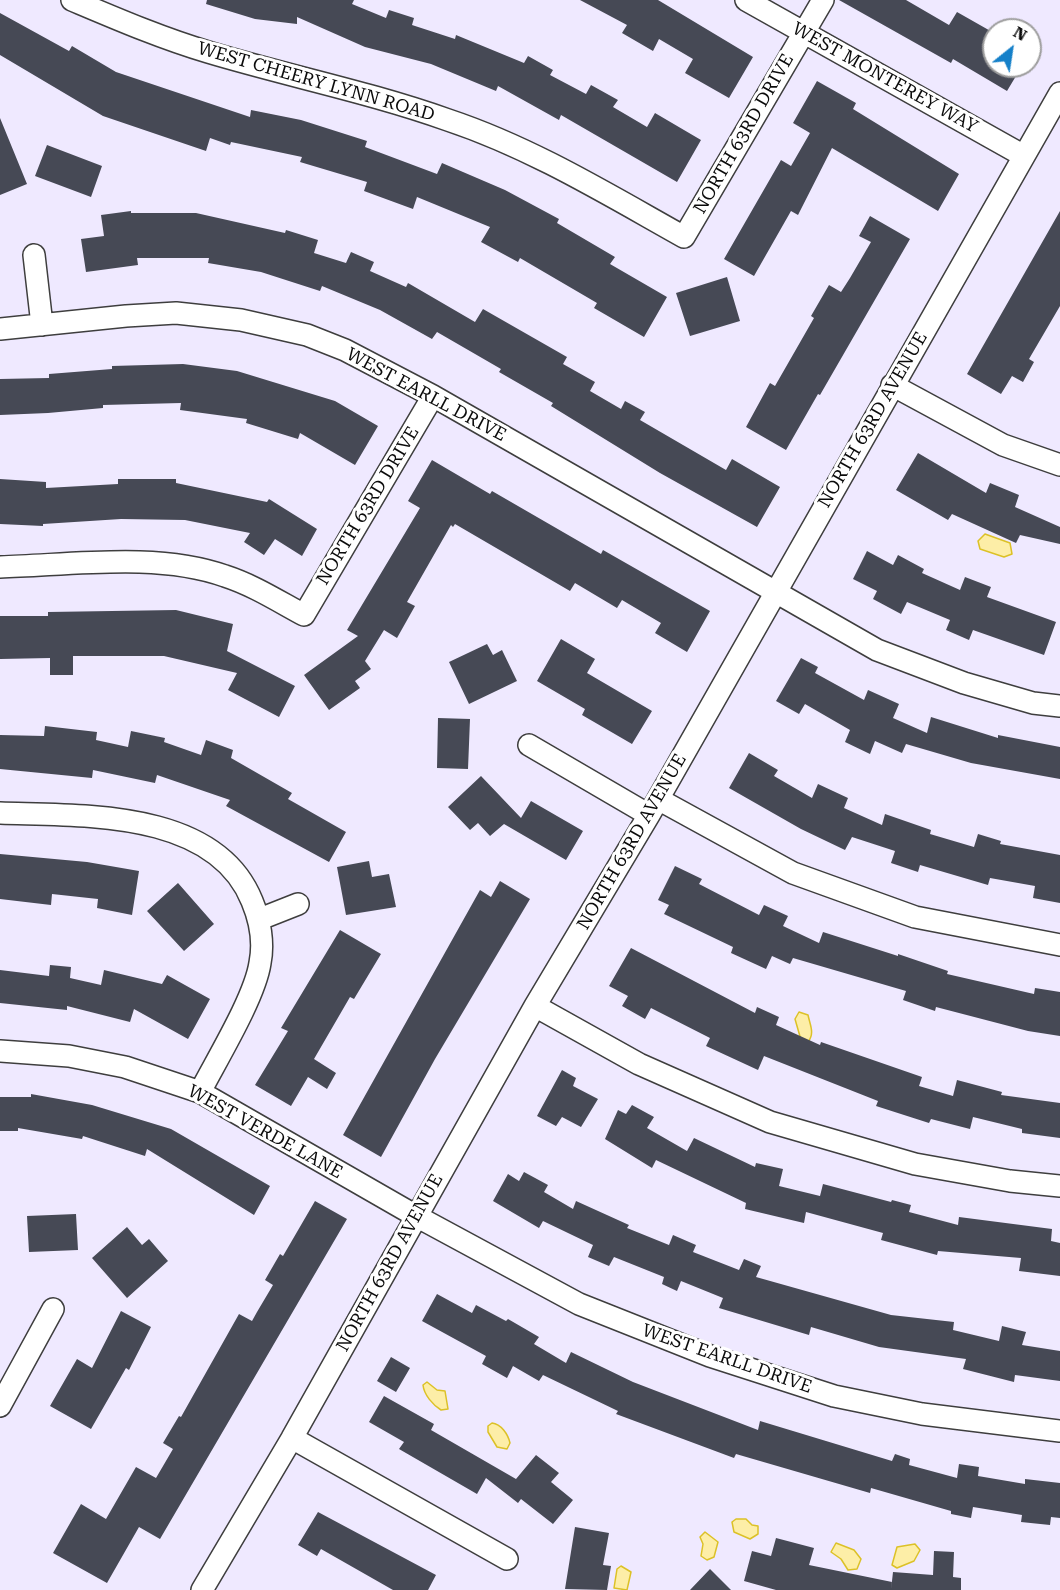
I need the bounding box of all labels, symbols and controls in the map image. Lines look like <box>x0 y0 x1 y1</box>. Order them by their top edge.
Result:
street label: WEST MONTEREY WAY <box>788 18 982 138</box>
north arrow <box>982 18 1042 78</box>
text: N <box>1010 22 1030 45</box>
street label: WEST CHEERY LYNN ROAD <box>195 38 437 126</box>
street label: NORTH 63RD DRIVE <box>689 50 799 218</box>
street label: NORTH 63RD AVENUE <box>814 328 932 512</box>
street label: WEST EARLL DRIVE <box>342 344 510 446</box>
street label: NORTH 63RD DRIVE <box>312 423 424 589</box>
street label: NORTH 63RD AVENUE <box>573 750 691 934</box>
street label: WEST VERDE LANE <box>184 1080 346 1184</box>
street label: NORTH 63RD AVENUE <box>332 1170 448 1356</box>
street label: WEST EARLL DRIVE <box>639 1320 815 1398</box>

